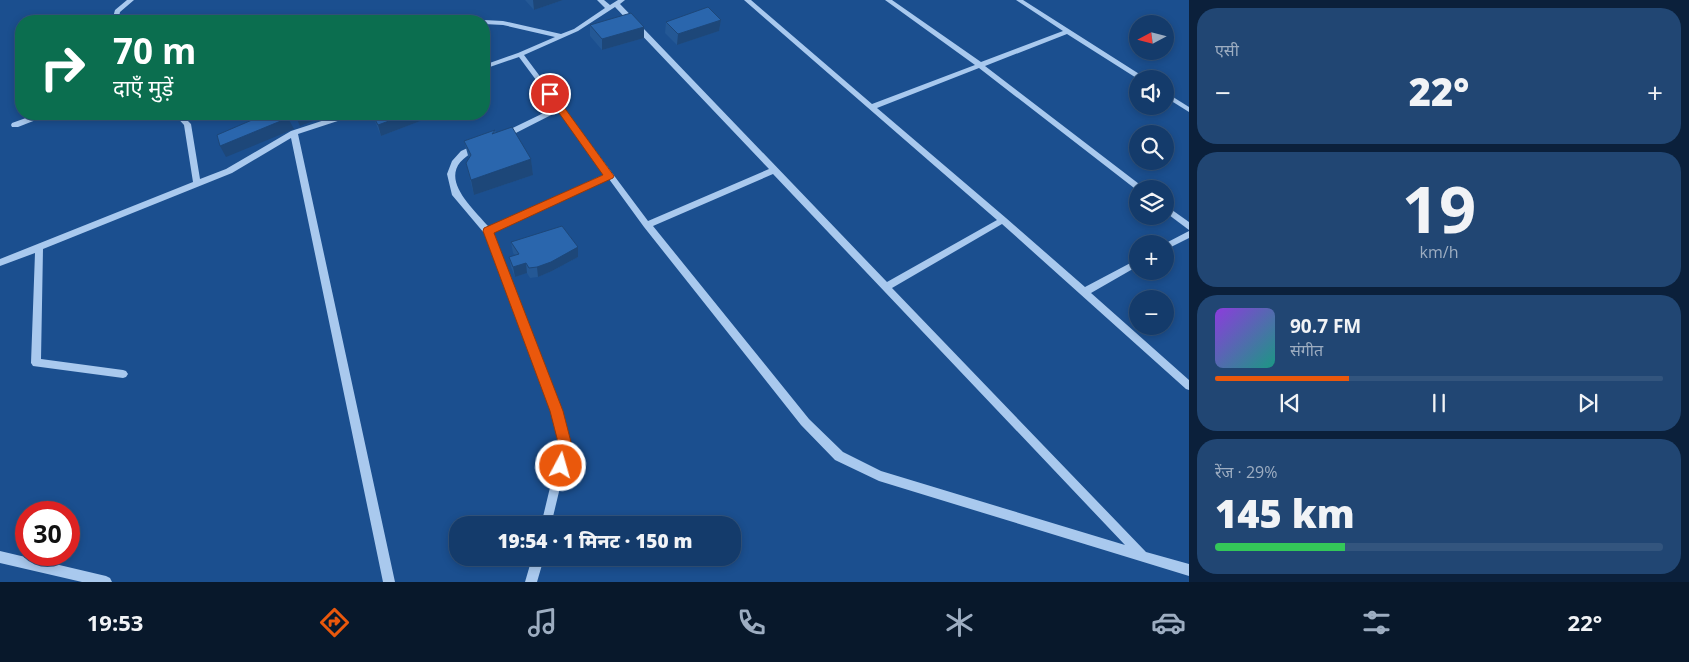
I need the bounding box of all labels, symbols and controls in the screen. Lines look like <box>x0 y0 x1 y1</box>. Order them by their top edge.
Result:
north arrow <box>1129 15 1174 60</box>
map controls <box>1129 15 1174 335</box>
text: 70 m <box>113 27 196 74</box>
icon: right <box>30 35 95 100</box>
text: एसी <box>1215 39 1239 61</box>
text: 22° <box>1409 65 1469 117</box>
button: sound <box>1129 70 1174 115</box>
text: दाएँ मुड़ें <box>113 72 173 102</box>
pin <box>529 73 571 115</box>
text: − <box>1215 73 1231 111</box>
text: + <box>1647 73 1663 111</box>
icon: arrive <box>536 80 564 108</box>
button: search <box>1129 125 1174 170</box>
text: 19 <box>1402 164 1476 252</box>
button: layers <box>1129 180 1174 225</box>
button: + <box>1129 235 1174 280</box>
text: km/h <box>1420 241 1458 263</box>
button: − <box>1129 290 1174 335</box>
text: 90.7 FM <box>1290 313 1361 339</box>
text: संगीत <box>1290 339 1323 361</box>
icon: previous <box>1276 389 1304 417</box>
icon: pause <box>1425 389 1453 417</box>
icon: next <box>1574 389 1602 417</box>
position arrow <box>534 439 586 491</box>
text: रेंज · 29% <box>1215 461 1277 483</box>
text: 145 km <box>1215 487 1355 539</box>
speed limit sign: 30 <box>15 501 80 566</box>
text: 19:54 · 1 मिनट · 150 m <box>497 528 693 554</box>
icon: directions <box>317 605 352 640</box>
icon: music <box>525 605 560 640</box>
icon: phone <box>734 605 769 640</box>
icon: climate <box>942 605 977 640</box>
icon: car <box>1151 605 1186 640</box>
icon: filters <box>1359 605 1394 640</box>
text: 19:53 <box>87 607 143 637</box>
text: 22° <box>1568 607 1602 637</box>

